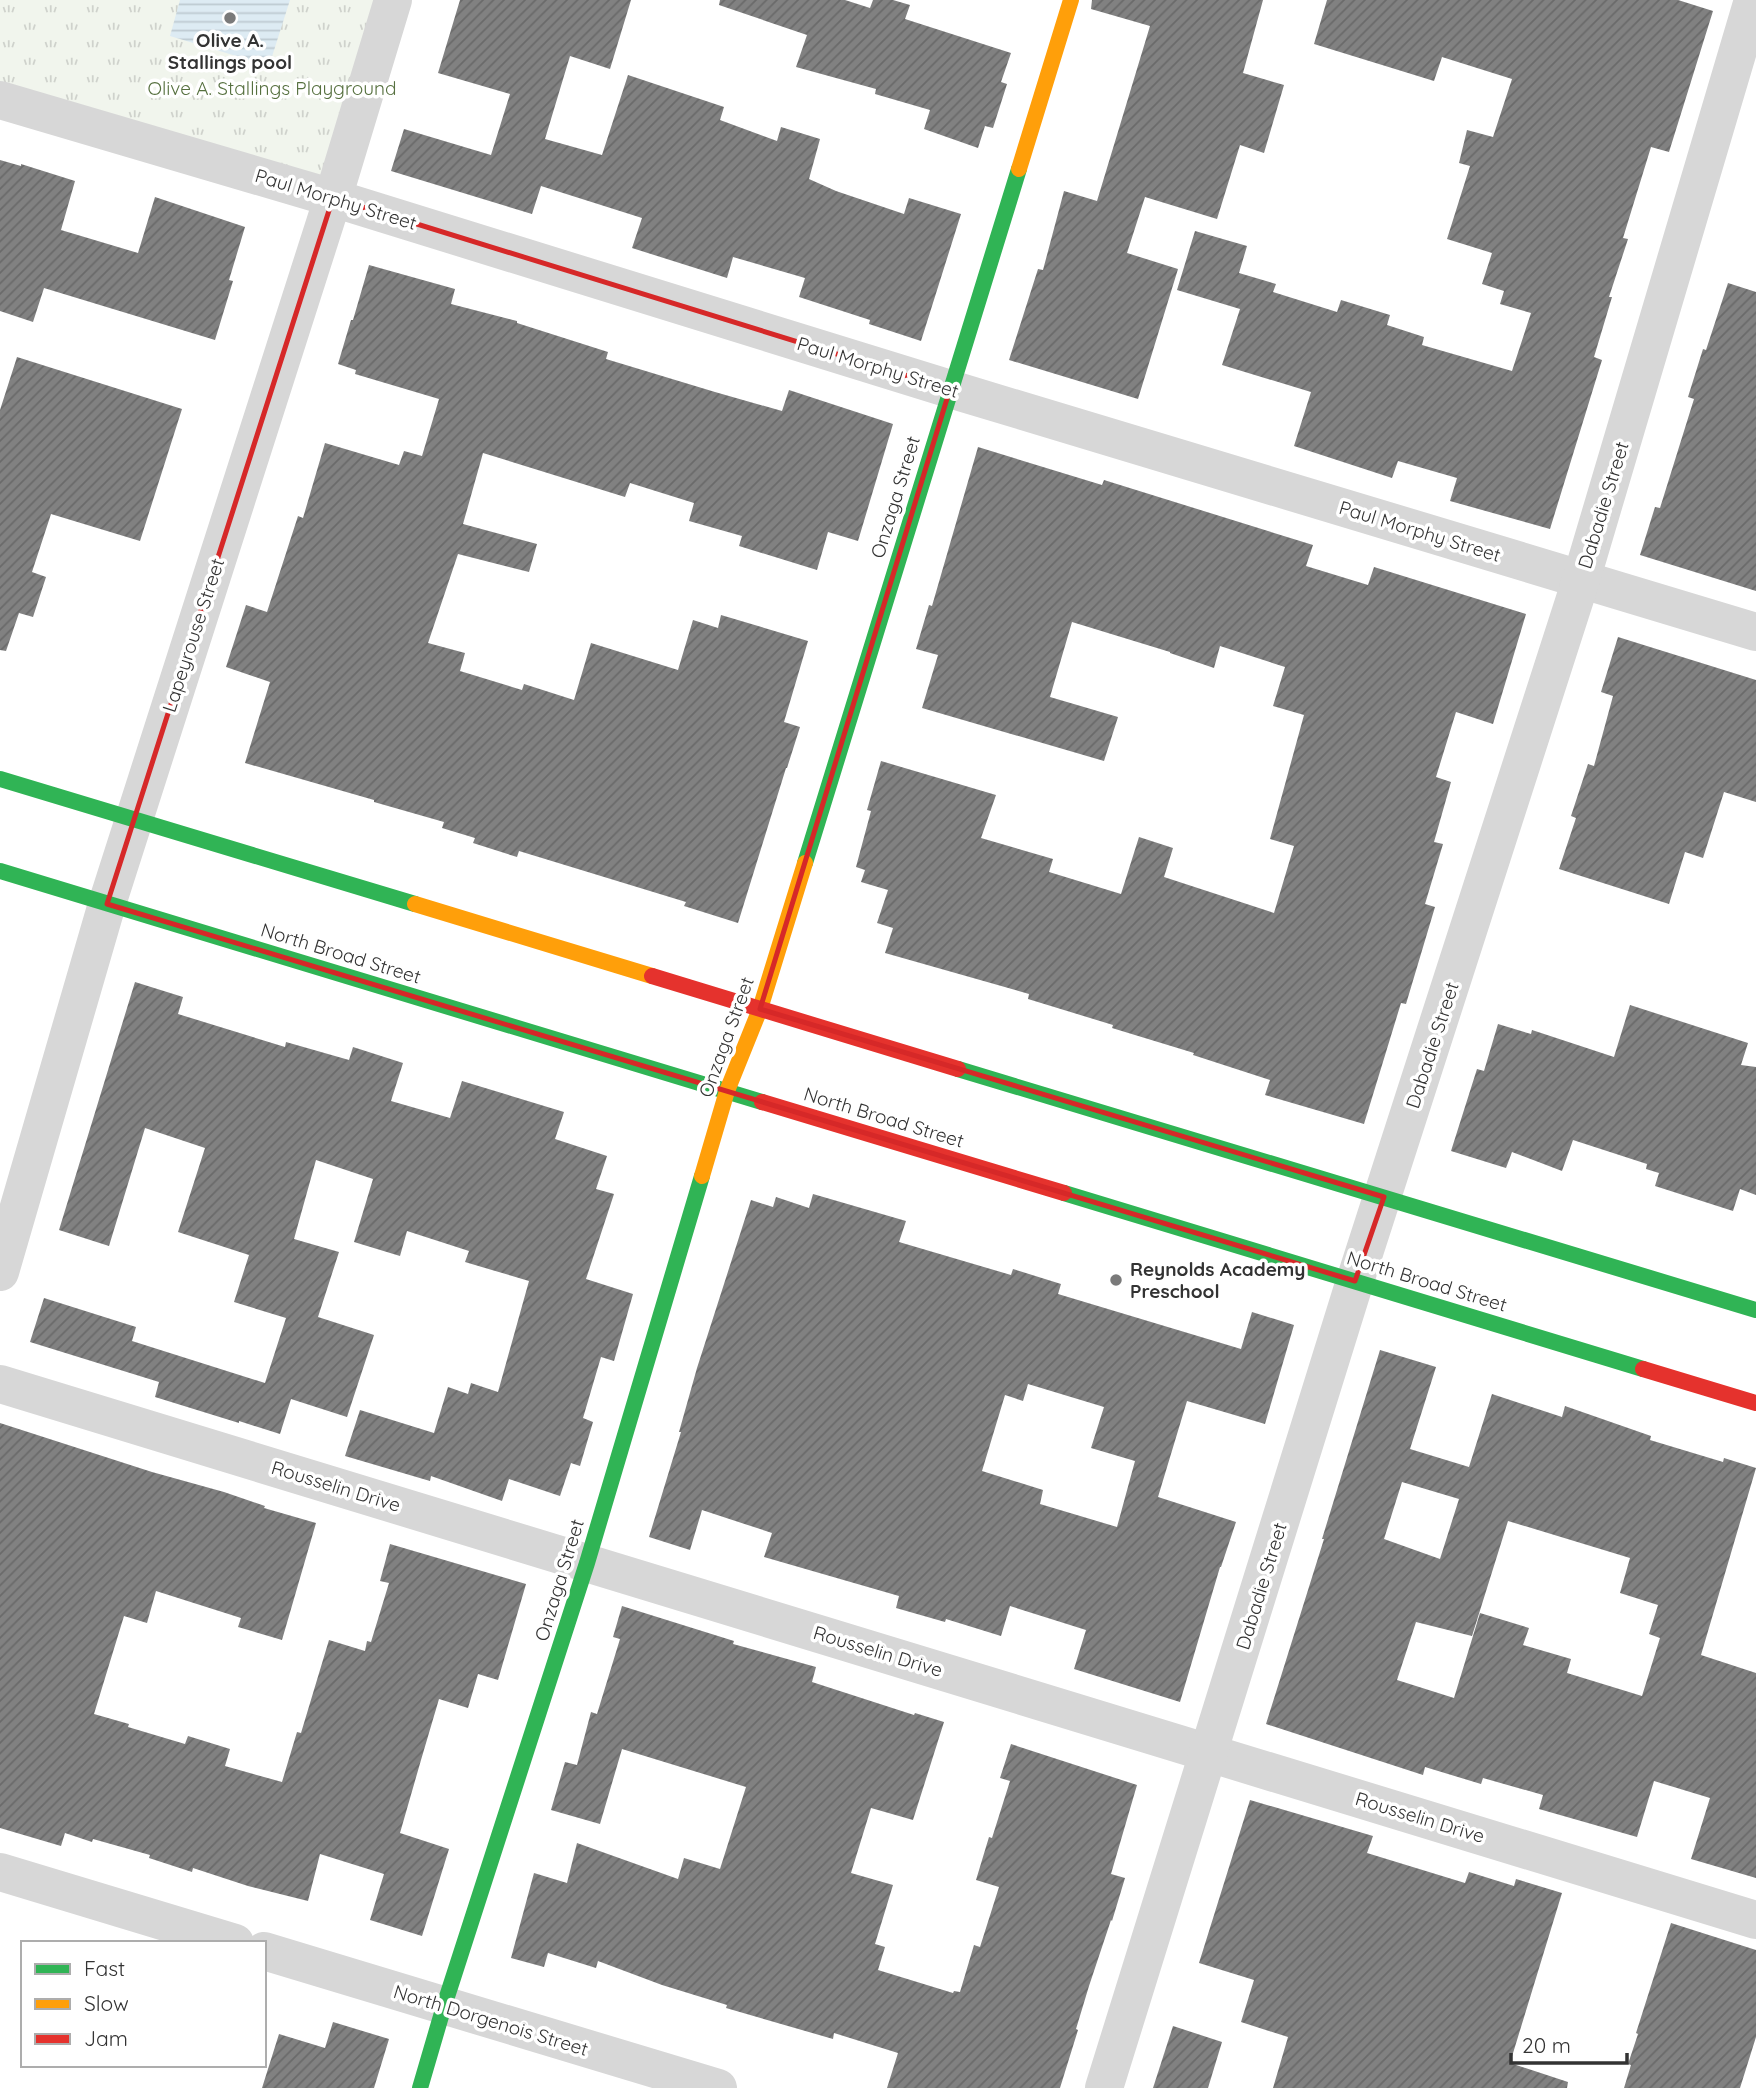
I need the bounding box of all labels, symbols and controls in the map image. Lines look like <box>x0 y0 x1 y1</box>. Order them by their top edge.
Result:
marker: Olive A. Stallings pool <box>222 10 238 26</box>
place label: Olive A. Stallings pool <box>168 28 292 74</box>
park label: Olive A. Stallings Playground <box>147 76 397 100</box>
street label: Paul Morphy Street <box>252 163 420 235</box>
street label: Paul Morphy Street <box>794 331 962 403</box>
street label: Onzaga Street <box>865 433 925 561</box>
street label: Dabadie Street <box>1572 439 1634 571</box>
street label: Paul Morphy Street <box>1336 495 1504 567</box>
street label: Lapeyrouse Street <box>157 555 229 715</box>
street label: North Broad Street <box>258 917 424 989</box>
street label: Onzaga Street <box>693 973 759 1101</box>
street label: Dabadie Street <box>1400 979 1464 1111</box>
street label: North Broad Street <box>801 1081 967 1153</box>
street label: North Broad Street <box>1344 1245 1510 1317</box>
place label: Reynolds Academy Preschool <box>1130 1257 1305 1303</box>
marker: Reynolds Academy Preschool <box>1108 1272 1124 1288</box>
street label: Rousselin Drive <box>269 1455 403 1517</box>
street label: Onzaga Street <box>529 1516 589 1644</box>
street label: Dabadie Street <box>1230 1520 1292 1652</box>
street label: Rousselin Drive <box>811 1620 945 1682</box>
street label: Rousselin Drive <box>1353 1786 1487 1848</box>
legend <box>21 1941 266 2067</box>
text: Fast <box>84 1955 125 1981</box>
street label: North Dorgenois Street <box>391 1979 591 2061</box>
text: Slow <box>84 1990 129 2016</box>
scale bar <box>1511 2022 1626 2066</box>
text: Jam <box>84 2025 128 2051</box>
text: 20 m <box>1522 2032 1571 2058</box>

